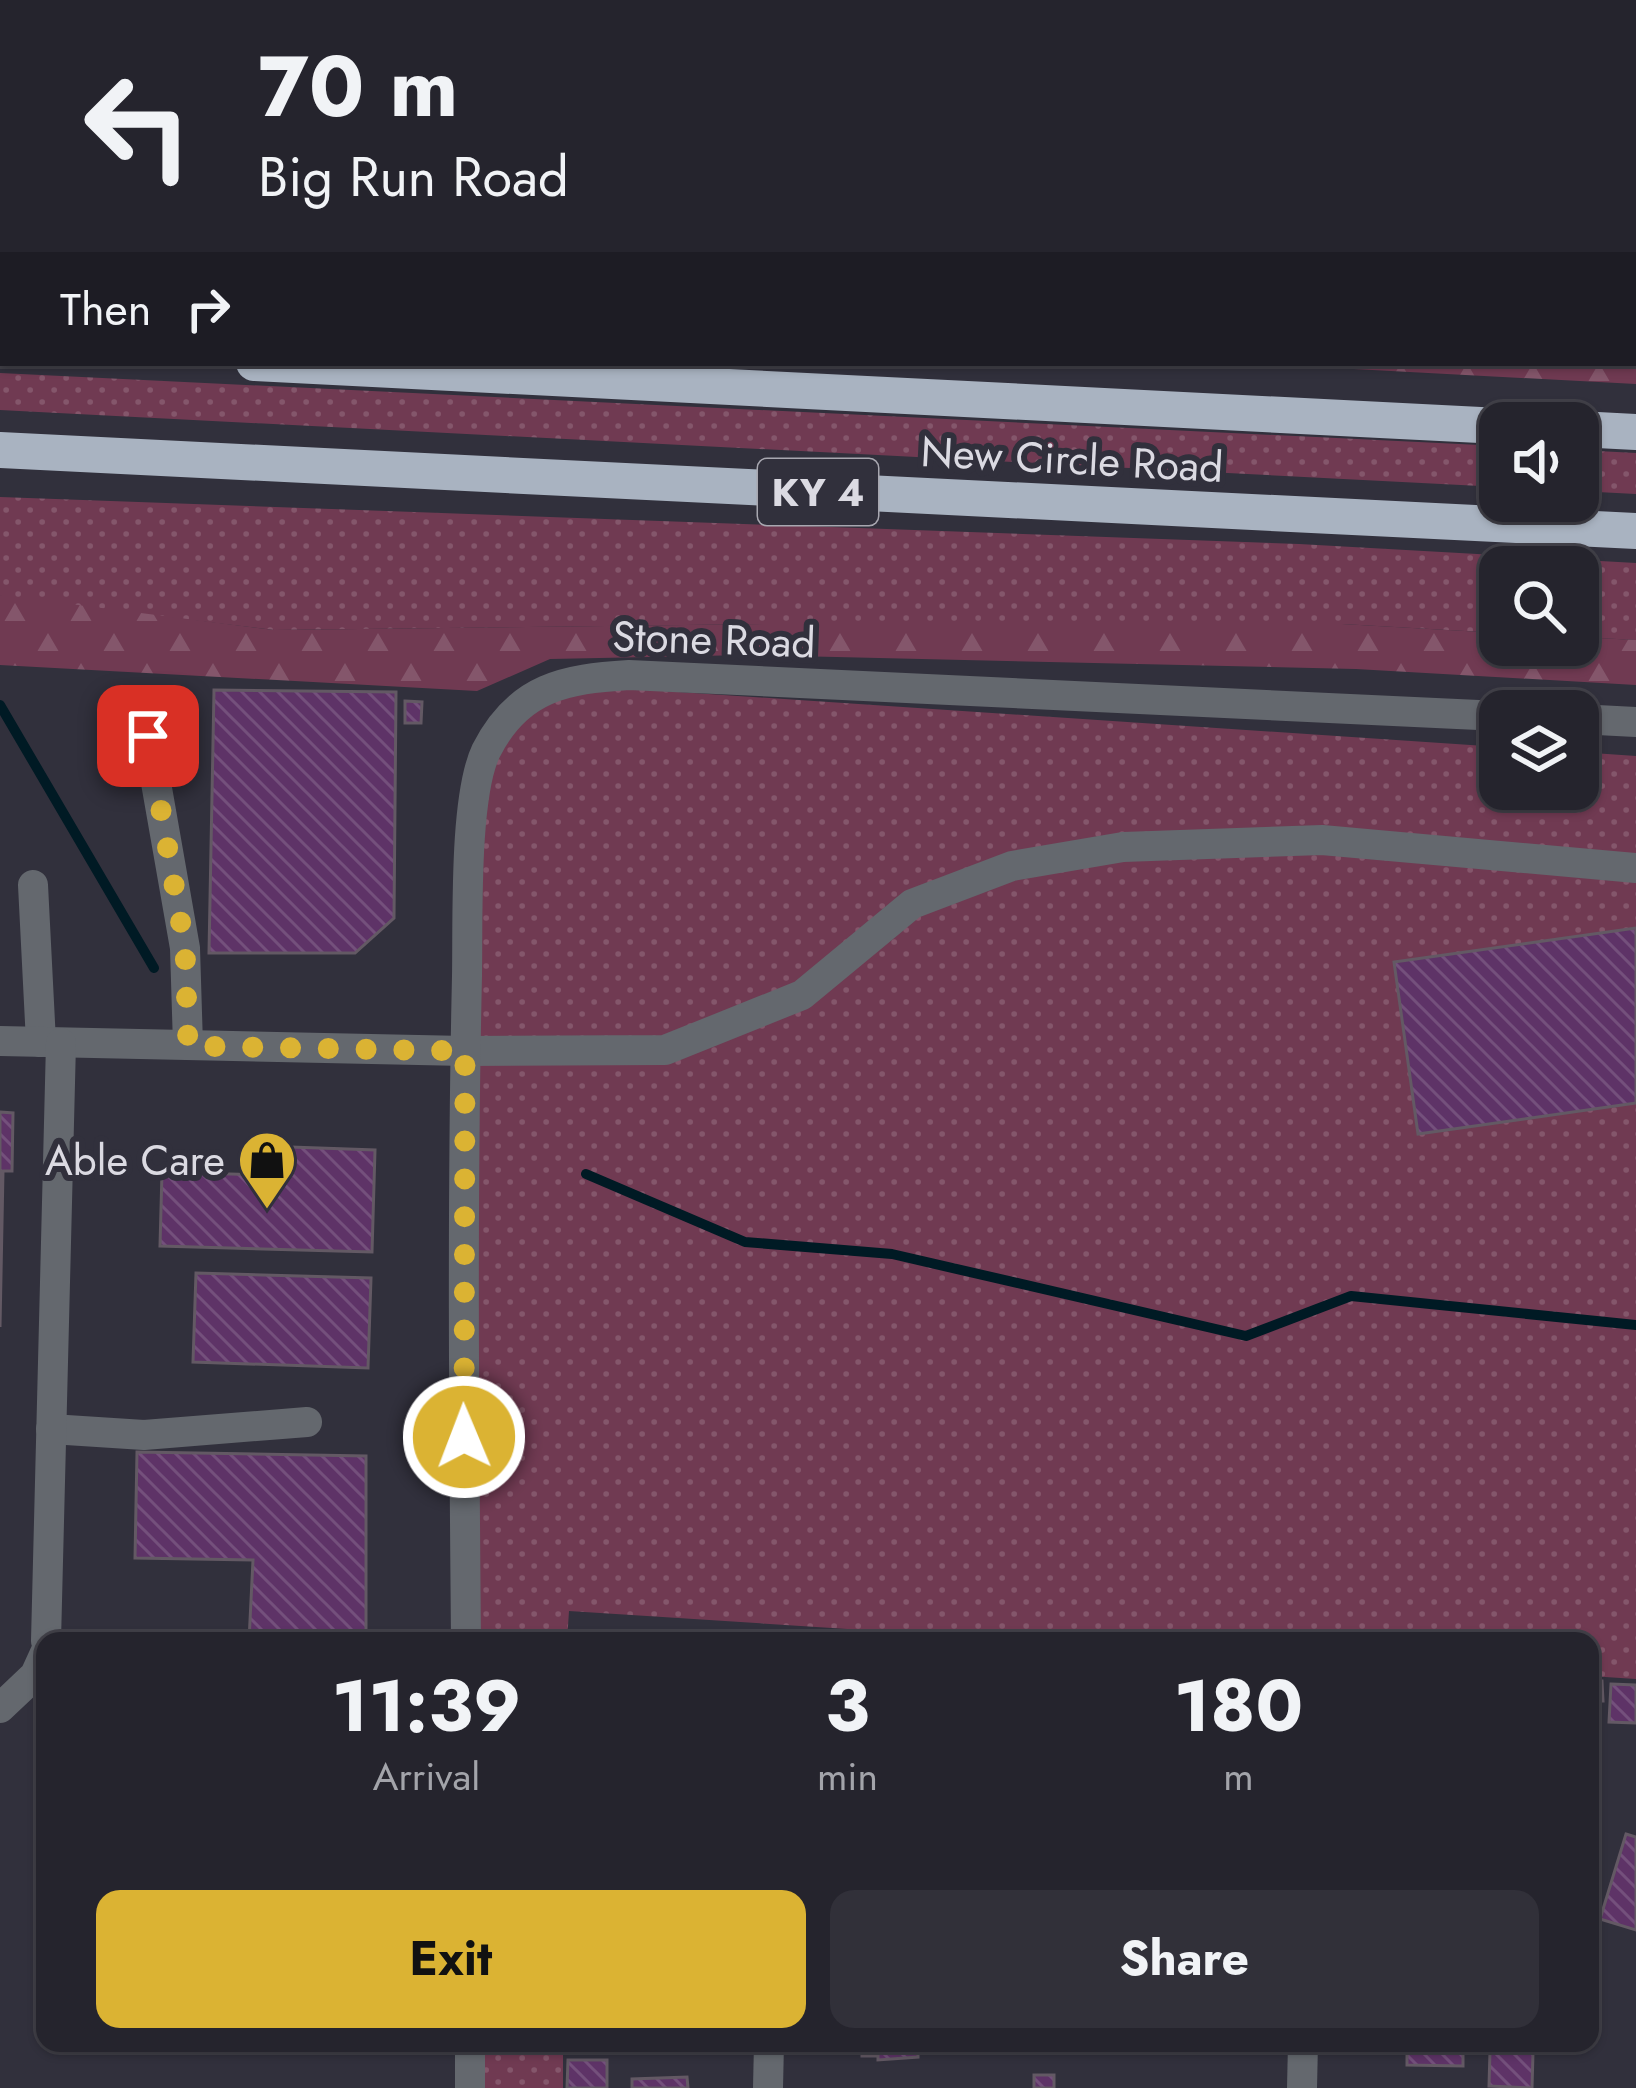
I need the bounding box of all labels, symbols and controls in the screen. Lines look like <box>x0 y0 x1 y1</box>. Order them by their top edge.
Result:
text: 70 m <box>258 26 458 148</box>
icon: left <box>60 48 216 204</box>
text: Big Run Road <box>258 138 569 216</box>
icon: right <box>175 276 241 342</box>
text: Then <box>60 277 151 342</box>
map controls <box>1479 402 1599 810</box>
button: sound <box>1479 402 1599 522</box>
street label: New Circle Road <box>919 421 1225 498</box>
road number: KY 4 <box>758 459 878 525</box>
button: search <box>1479 546 1599 666</box>
street label: Stone Road <box>612 605 816 674</box>
pin <box>97 685 199 787</box>
button: layers <box>1479 690 1599 810</box>
icon: arrive <box>115 703 181 769</box>
shop icon: Able Care <box>236 1129 298 1211</box>
place label: Able Care <box>45 1130 225 1191</box>
position arrow <box>401 1374 527 1500</box>
text: 11:39 <box>332 1654 521 1758</box>
text: 3 <box>825 1654 870 1758</box>
text: 180 <box>1174 1654 1303 1758</box>
text: Arrival <box>373 1748 480 1805</box>
text: min <box>817 1748 878 1805</box>
text: m <box>1223 1748 1254 1805</box>
button: Exit <box>96 1890 806 2028</box>
button: Share <box>830 1890 1539 2028</box>

